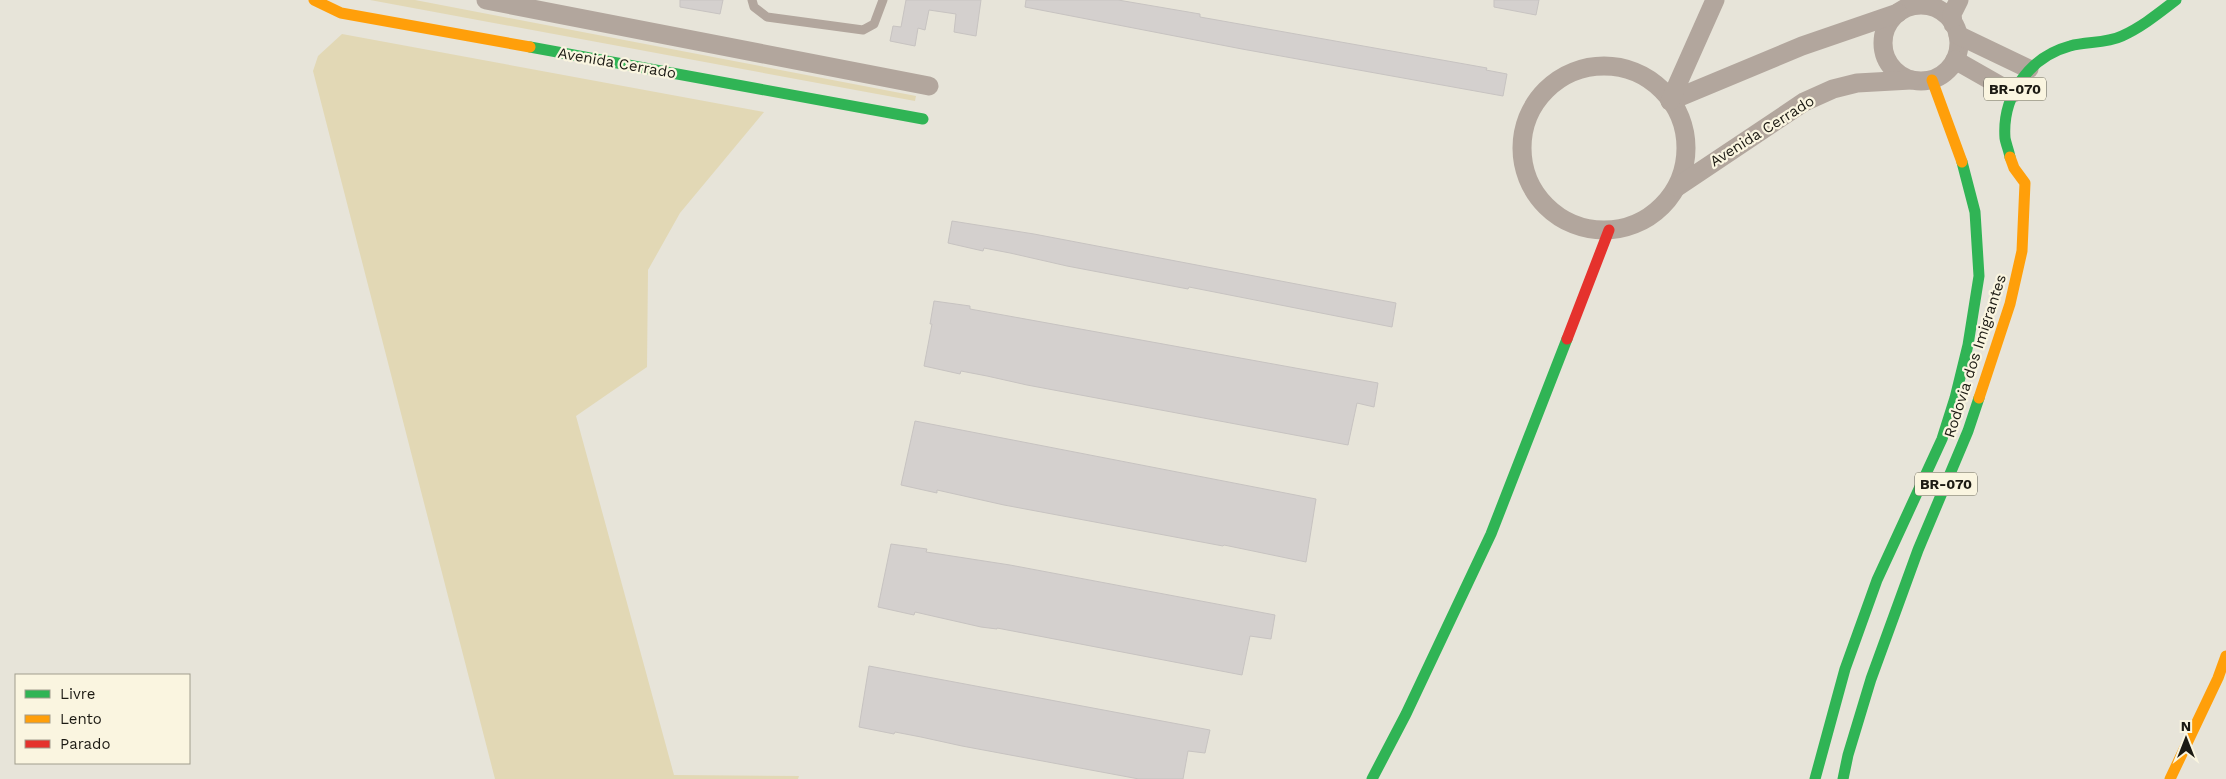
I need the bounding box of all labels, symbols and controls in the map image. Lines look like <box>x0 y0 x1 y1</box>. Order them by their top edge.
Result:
street label: Avenida Cerrado <box>557 44 677 82</box>
road number: BR-070 <box>1984 78 2046 100</box>
street label: Avenida Cerrado <box>1706 92 1818 170</box>
street label: Rodovia dos Imigrantes <box>1940 272 2010 440</box>
road number: BR-070 <box>1915 472 1977 496</box>
legend <box>15 674 190 764</box>
text: Livre <box>60 685 95 703</box>
text: Lento <box>60 710 102 728</box>
north arrow <box>2161 714 2211 764</box>
text: N <box>2181 718 2191 734</box>
text: Parado <box>60 735 110 753</box>

